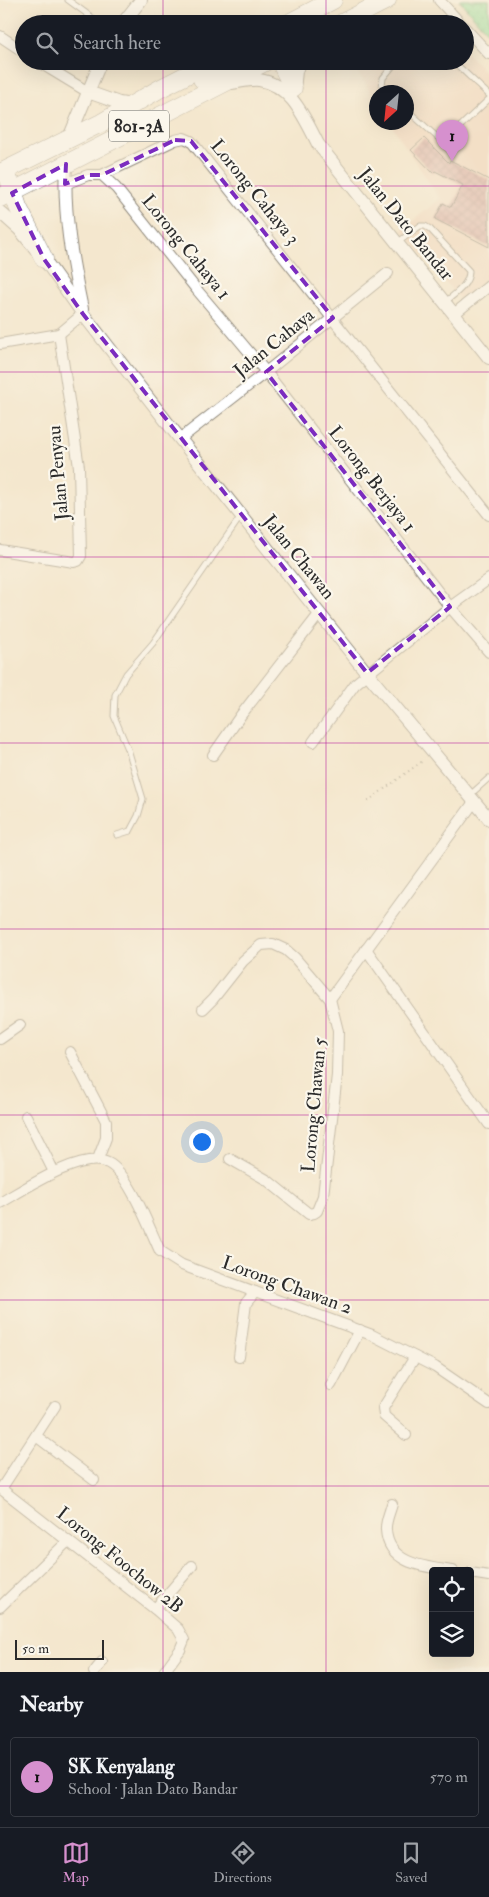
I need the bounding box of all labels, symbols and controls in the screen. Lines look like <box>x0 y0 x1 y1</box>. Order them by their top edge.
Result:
search box <box>15 15 474 70</box>
icon: search <box>33 29 61 57</box>
text: Search here <box>73 31 161 55</box>
north arrow <box>369 85 414 130</box>
road number: 801-3A <box>109 110 169 142</box>
pin: 1 <box>436 120 468 161</box>
street label: Lorong Cahaya 3 <box>205 134 305 250</box>
street label: Jalan Dato Bandar <box>353 162 459 285</box>
street label: Lorong Cahaya 1 <box>136 190 236 304</box>
street label: Jalan Cahaya <box>228 303 319 383</box>
street label: Lorong Berjaya 1 <box>323 421 421 537</box>
street label: Jalan Penyau <box>42 424 74 523</box>
street label: Jalan Chawan <box>257 509 341 604</box>
street label: Lorong Chawan 5 <box>296 1036 332 1173</box>
your location <box>189 1129 215 1155</box>
street label: Lorong Chawan 2 <box>219 1250 355 1320</box>
street label: Lorong Foochow 2B <box>52 1501 188 1619</box>
map controls <box>429 1567 474 1657</box>
button: locate <box>429 1567 474 1612</box>
button: layers <box>429 1612 474 1657</box>
scale bar <box>15 1637 104 1660</box>
text: 50 m <box>22 1640 49 1657</box>
text: Nearby <box>20 1691 83 1718</box>
text: SK Kenyalang <box>68 1755 174 1779</box>
text: 1 <box>34 1767 40 1787</box>
text: 570 m <box>430 1767 468 1787</box>
text: School · Jalan Dato Bandar <box>68 1779 238 1799</box>
tab: Map <box>62 1839 90 1886</box>
tab: Directions <box>213 1839 272 1886</box>
tab: Saved <box>395 1839 427 1886</box>

